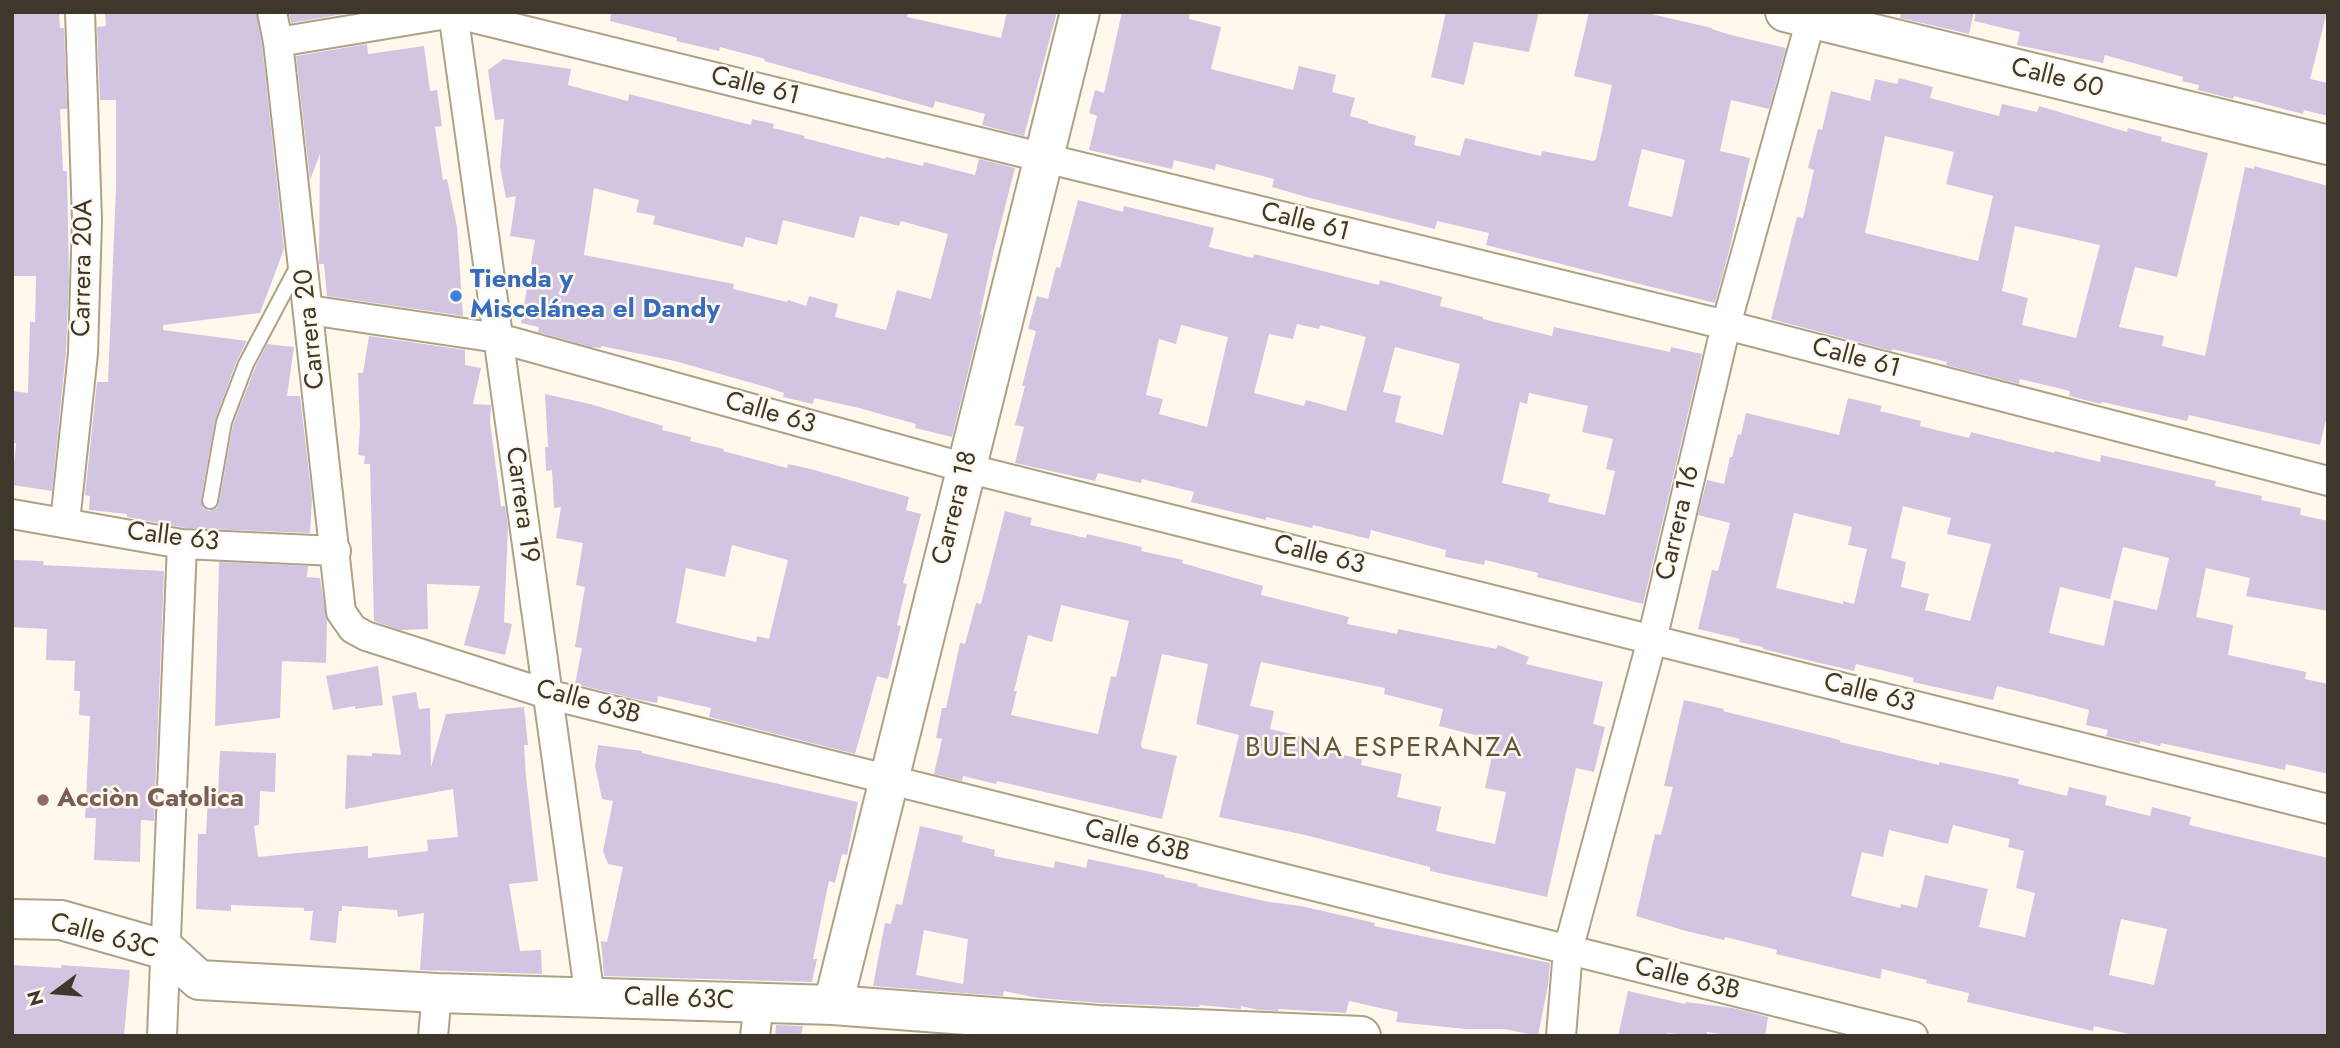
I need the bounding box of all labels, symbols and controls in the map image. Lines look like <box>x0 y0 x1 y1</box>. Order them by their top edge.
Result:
street label: Calle 60 <box>2008 52 2106 106</box>
street label: Calle 61 <box>707 61 803 113</box>
street label: Calle 61 <box>1257 197 1353 249</box>
street label: Carrera 20A <box>67 199 101 337</box>
place label: Tienda y Miscelánea el Dandy <box>470 265 720 326</box>
street label: Carrera 20 <box>289 267 333 391</box>
marker: Tienda y Miscelánea el Dandy <box>448 288 464 304</box>
street label: Calle 61 <box>1808 332 1904 386</box>
street label: Calle 63 <box>721 386 819 442</box>
street label: Carrera 19 <box>497 445 545 565</box>
street label: Carrera 18 <box>927 448 985 568</box>
street label: Carrera 16 <box>1651 462 1707 584</box>
street label: Calle 63 <box>125 517 221 559</box>
street label: Calle 63 <box>1270 530 1368 582</box>
street label: Calle 63 <box>1820 668 1918 720</box>
street label: Calle 63B <box>532 674 644 732</box>
district label: BUENA ESPERANZA <box>1247 732 1521 766</box>
place label: Acciòn Catolica <box>57 784 244 816</box>
marker: Acciòn Catolica <box>35 792 51 808</box>
street label: Calle 63B <box>1081 814 1193 870</box>
street label: Calle 63C <box>47 908 161 966</box>
street label: Calle 63B <box>1631 952 1743 1008</box>
north arrow <box>21 957 91 1027</box>
street label: Calle 63C <box>623 982 735 1018</box>
text: N <box>20 987 50 1009</box>

